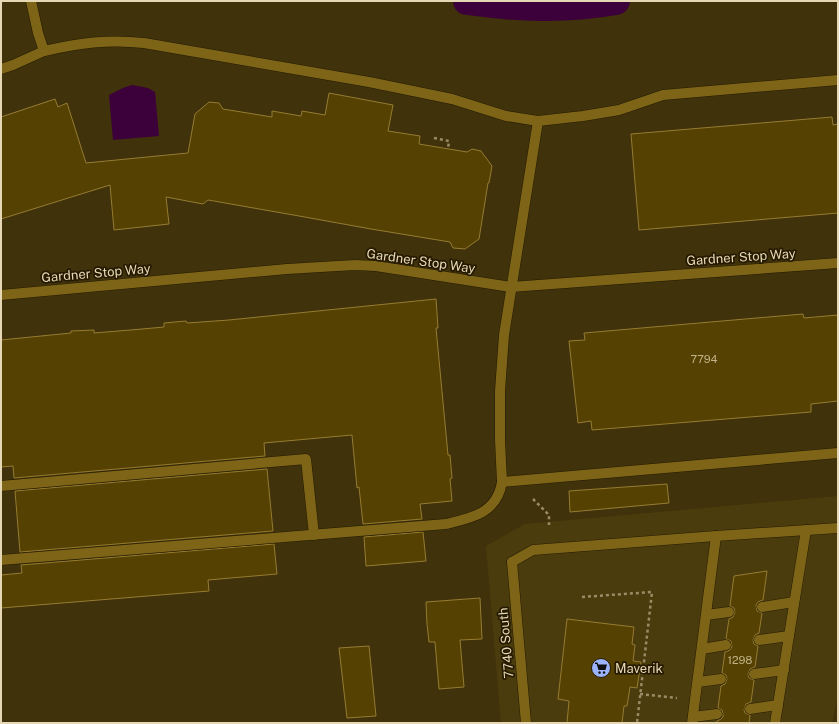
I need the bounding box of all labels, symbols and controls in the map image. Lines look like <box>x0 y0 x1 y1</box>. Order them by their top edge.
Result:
street label: Gardner Stop Way <box>366 246 476 276</box>
street label: Gardner Stop Way <box>686 246 796 268</box>
street label: Gardner Stop Way <box>41 261 151 285</box>
house number: 7794 <box>691 353 718 365</box>
street label: 7740 South <box>495 607 517 679</box>
house number: 1298 <box>728 654 752 666</box>
supermarket icon: Maverik <box>590 657 612 679</box>
place label: Maverik <box>615 661 663 676</box>

